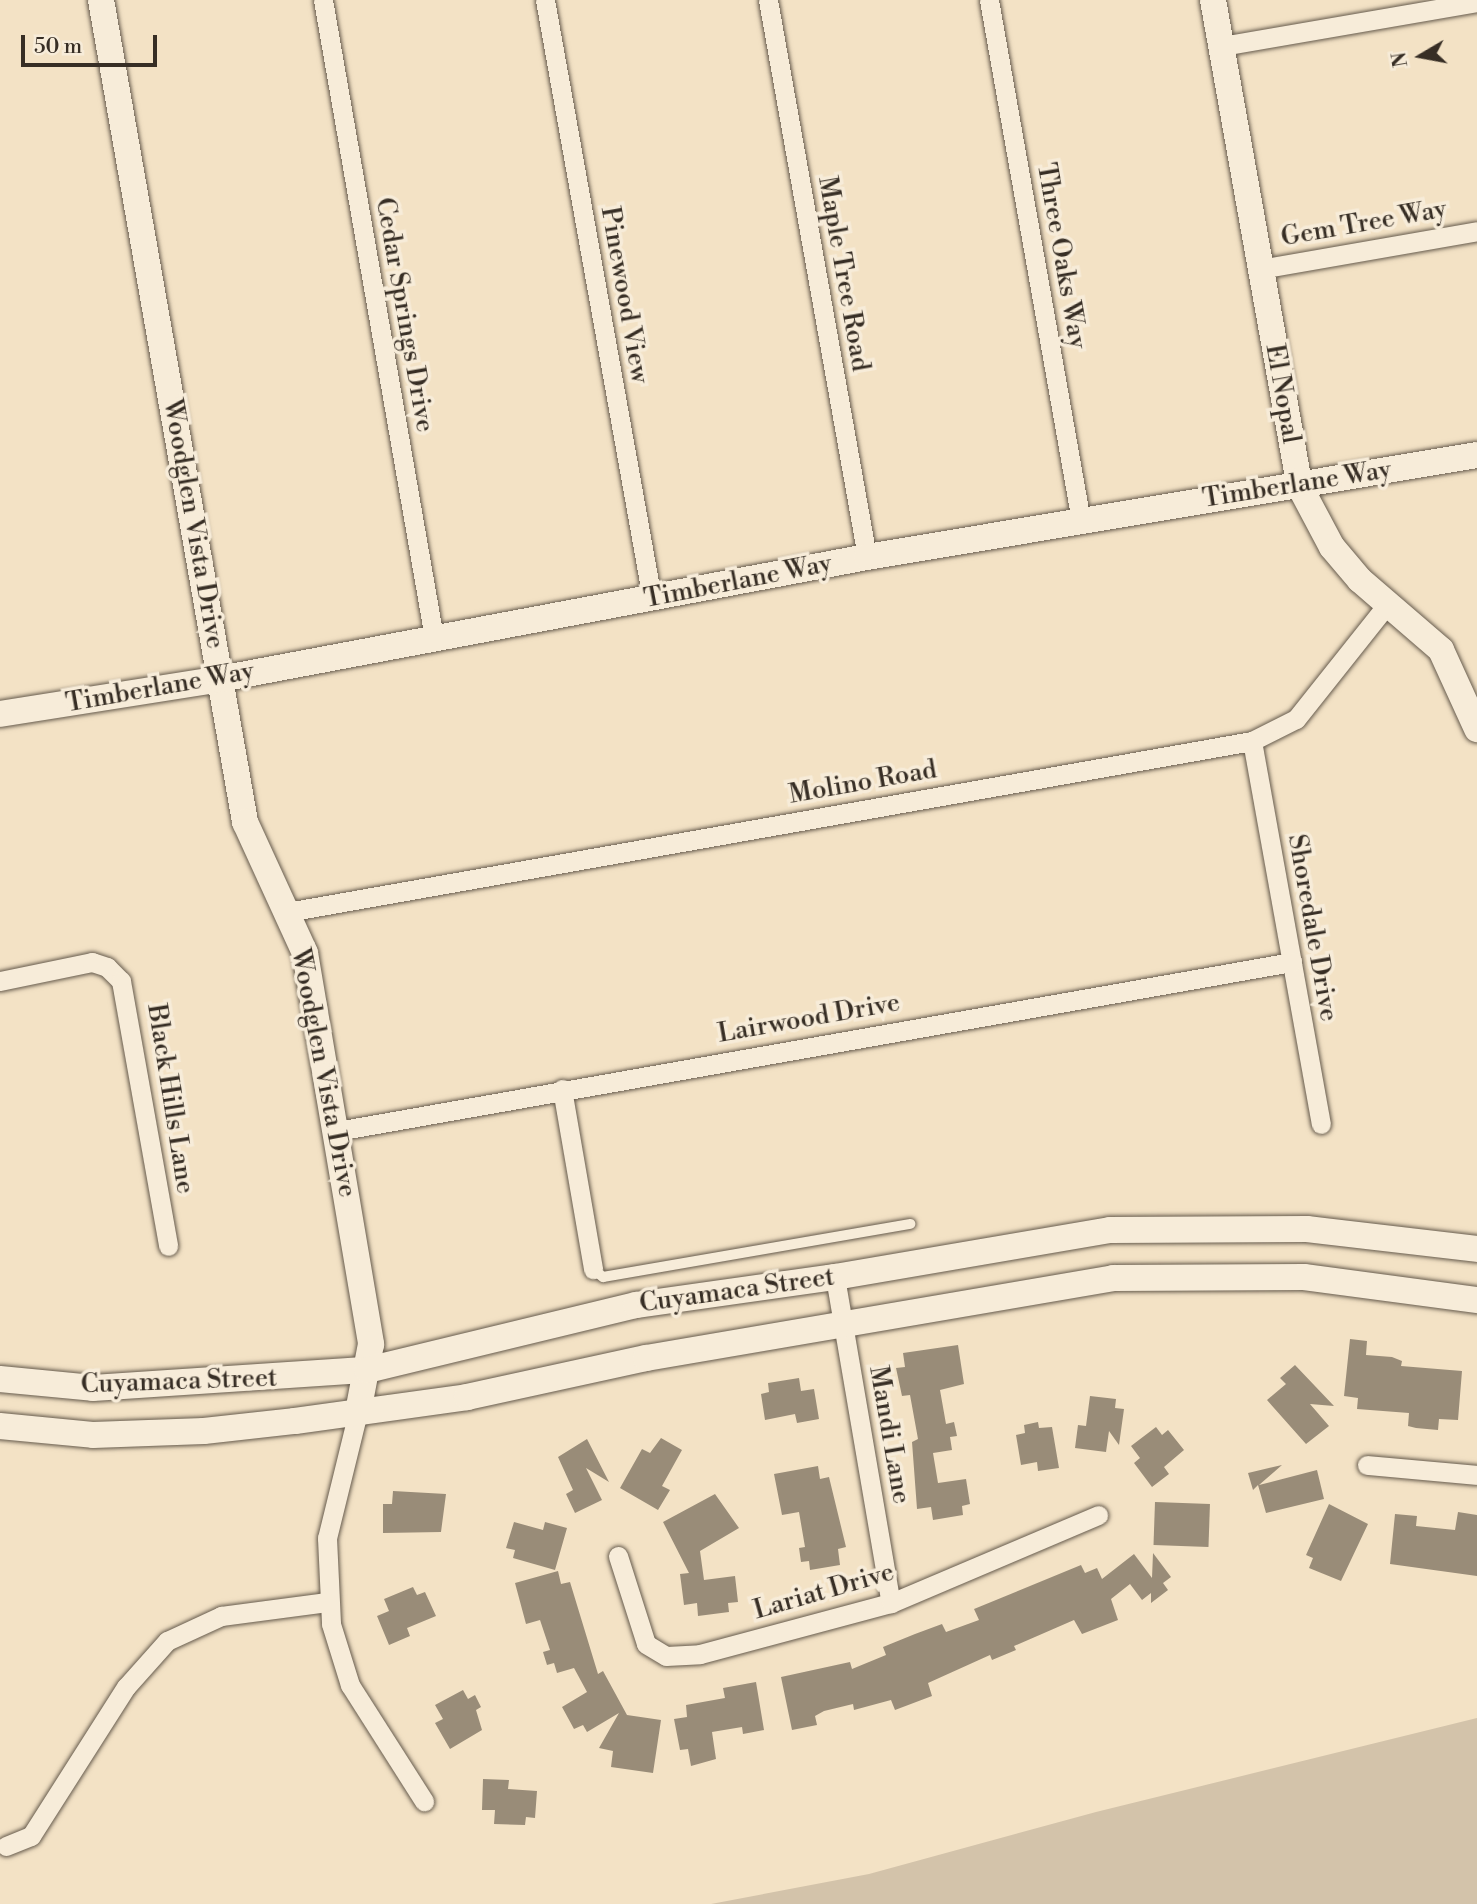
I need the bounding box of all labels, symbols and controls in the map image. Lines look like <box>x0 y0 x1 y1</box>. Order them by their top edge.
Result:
scale bar <box>24 21 161 65</box>
north arrow <box>1386 21 1456 91</box>
text: 50 m <box>34 34 82 60</box>
text: N <box>1387 50 1413 69</box>
street label: Three Oaks Way <box>1029 161 1093 351</box>
street label: Maple Tree Road <box>810 174 876 374</box>
street label: Gem Tree Way <box>1279 194 1449 254</box>
street label: Cedar Springs Drive <box>368 195 440 435</box>
street label: Pinewood View <box>593 204 655 386</box>
street label: El Nopal <box>1258 342 1306 446</box>
street label: Woodglen Vista Drive <box>156 397 230 651</box>
street label: Timberlane Way <box>1200 455 1394 515</box>
street label: Timberlane Way <box>641 549 835 615</box>
street label: Timberlane Way <box>63 656 257 720</box>
street label: Molino Road <box>787 755 939 811</box>
street label: Shoredale Drive <box>1280 832 1344 1024</box>
street label: Woodglen Vista Drive <box>284 946 362 1200</box>
street label: Lairwood Drive <box>715 988 903 1050</box>
street label: Black Hills Lane <box>140 1002 200 1196</box>
street label: Cuyamaca Street <box>638 1262 836 1320</box>
street label: Cuyamaca Street <box>80 1363 278 1401</box>
street label: Mandi Lane <box>862 1364 916 1506</box>
street label: Lariat Drive <box>750 1557 898 1627</box>

